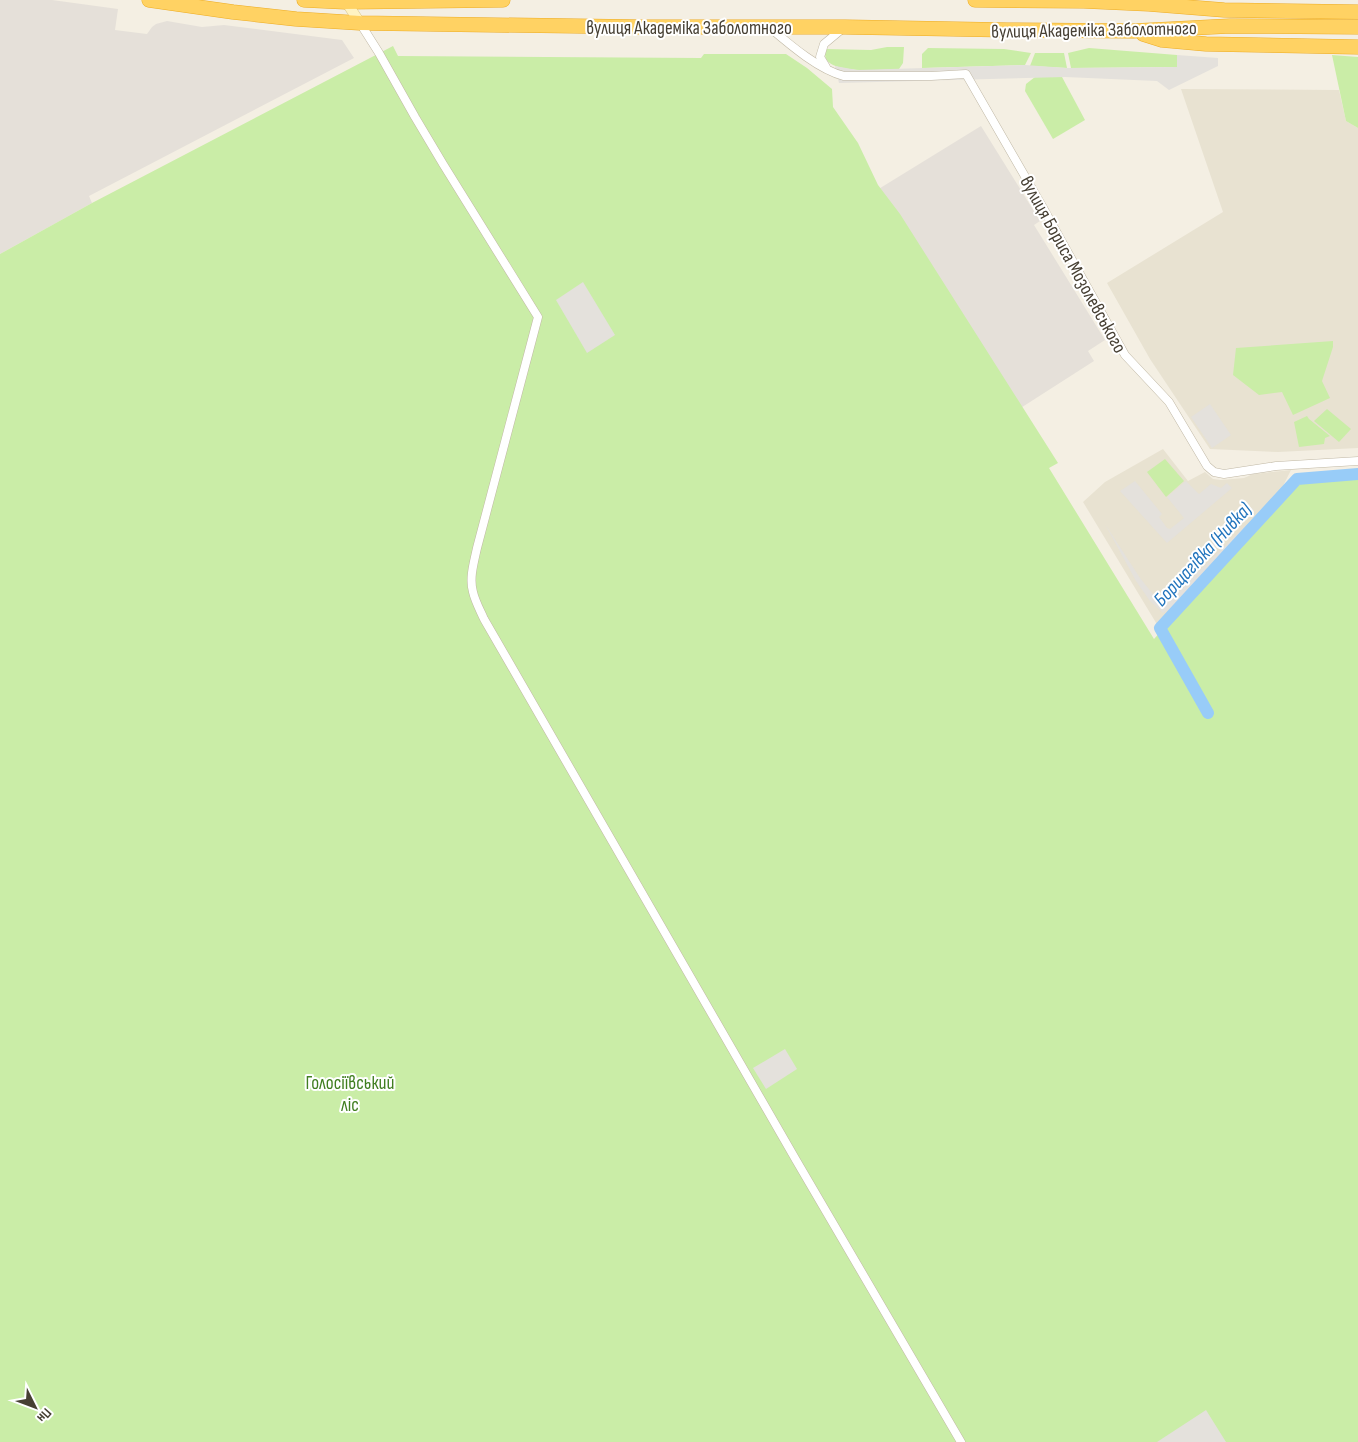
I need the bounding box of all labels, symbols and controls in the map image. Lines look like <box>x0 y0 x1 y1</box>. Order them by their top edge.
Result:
street label: вулиця Академіка Заболотного <box>586 17 792 40</box>
street label: вулиця Академіка Заболотного <box>991 17 1197 44</box>
street label: вулиця Бориса Мозолевського <box>1014 172 1131 357</box>
water label: Борщагівка (Нивка) <box>1149 497 1257 612</box>
park label: Голосіївський ліс <box>306 1072 394 1117</box>
north arrow <box>10 1382 60 1432</box>
text: Пн <box>33 1405 55 1426</box>

